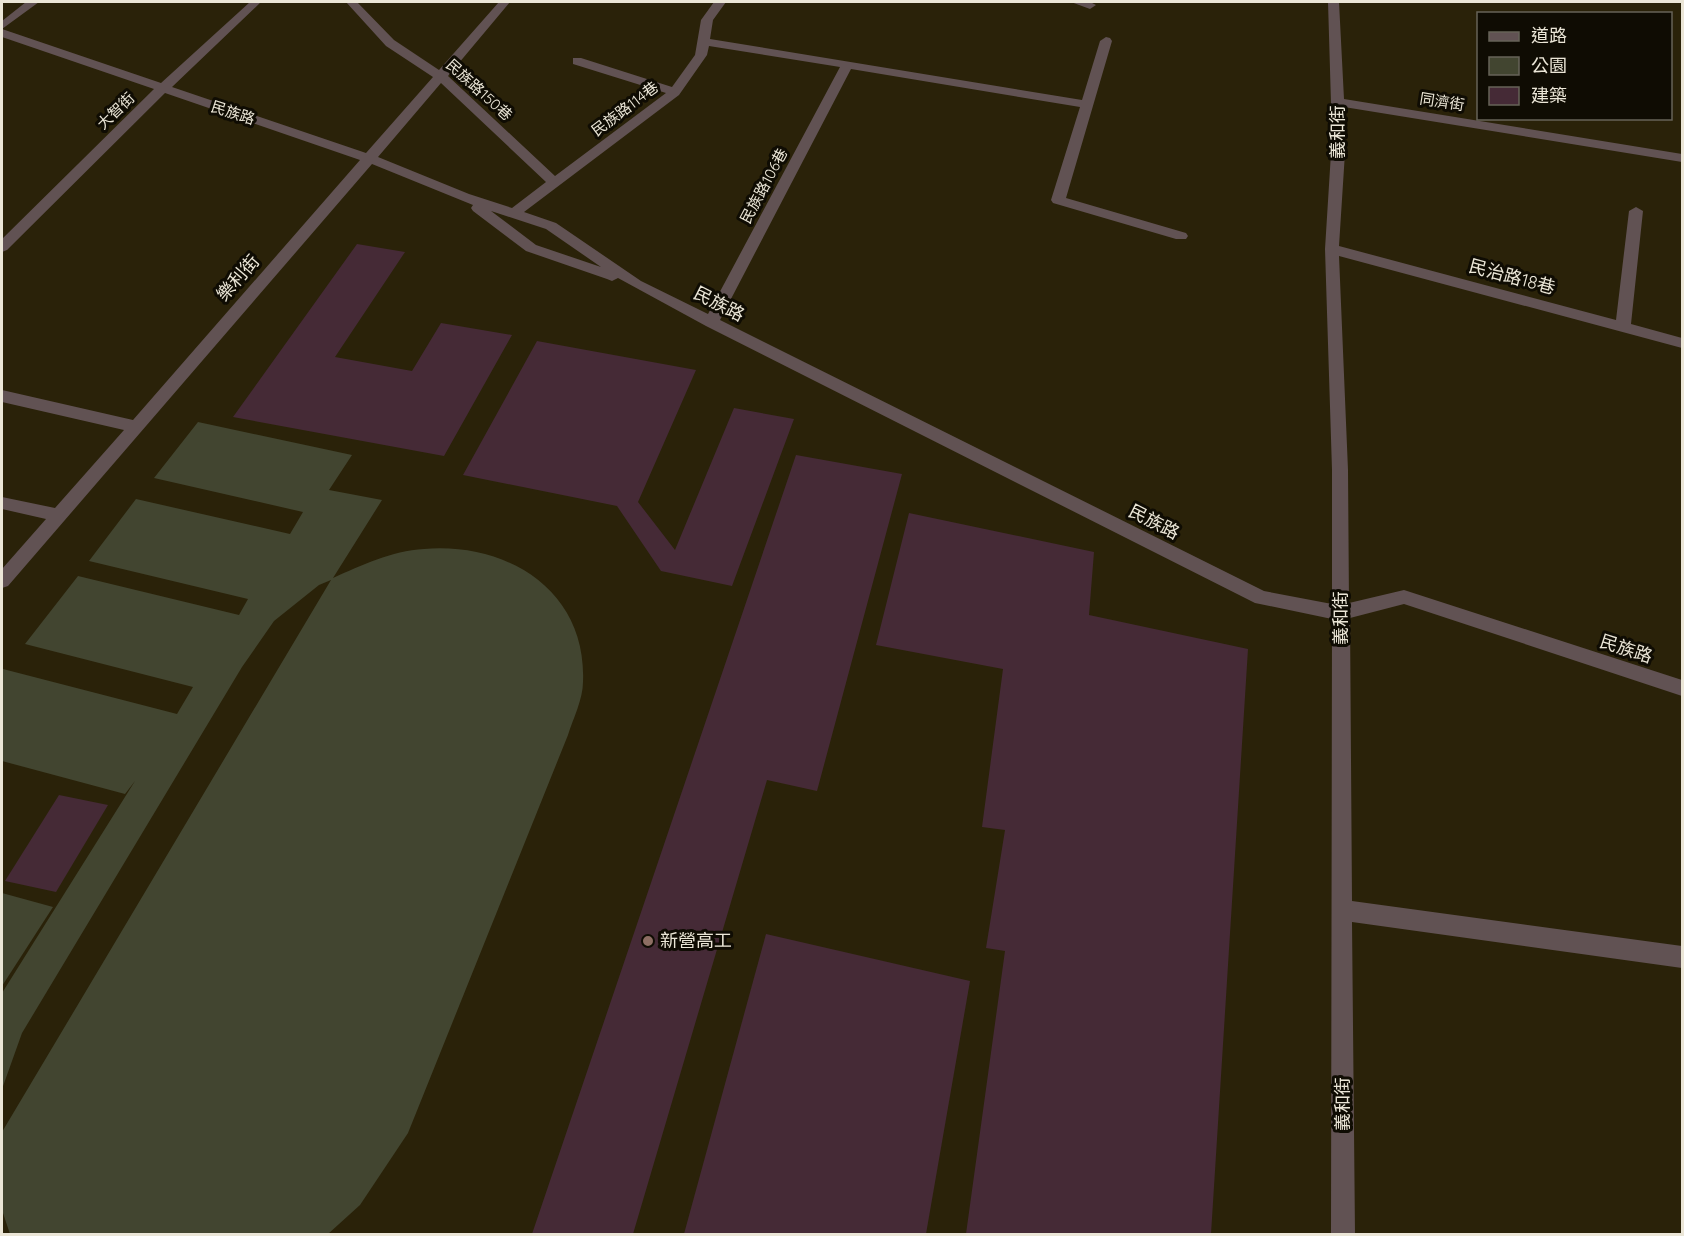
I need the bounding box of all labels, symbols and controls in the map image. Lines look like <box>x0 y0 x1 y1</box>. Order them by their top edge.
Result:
legend <box>1477 12 1672 120</box>
text: 道路 <box>1531 24 1567 47</box>
text: 公園 <box>1531 54 1567 77</box>
street label: 民族路150巷 <box>442 55 516 124</box>
street label: 民族路114巷 <box>588 77 662 140</box>
text: 建築 <box>1531 84 1567 107</box>
street label: 大智街 <box>93 88 138 133</box>
street label: 同濟街 <box>1418 89 1466 114</box>
street label: 民族路 <box>209 97 257 129</box>
street label: 義和街 <box>1326 105 1349 159</box>
street label: 民族路106巷 <box>736 145 791 227</box>
street label: 樂利街 <box>211 250 264 306</box>
street label: 民治路18巷 <box>1466 254 1558 299</box>
street label: 民族路 <box>690 281 749 326</box>
street label: 民族路 <box>1125 499 1184 544</box>
street label: 義和街 <box>1329 591 1352 645</box>
street label: 民族路 <box>1597 629 1655 668</box>
place label: 新營高工 <box>660 929 732 952</box>
marker: 新營高工 <box>641 934 655 948</box>
street label: 義和街 <box>1331 1077 1354 1131</box>

